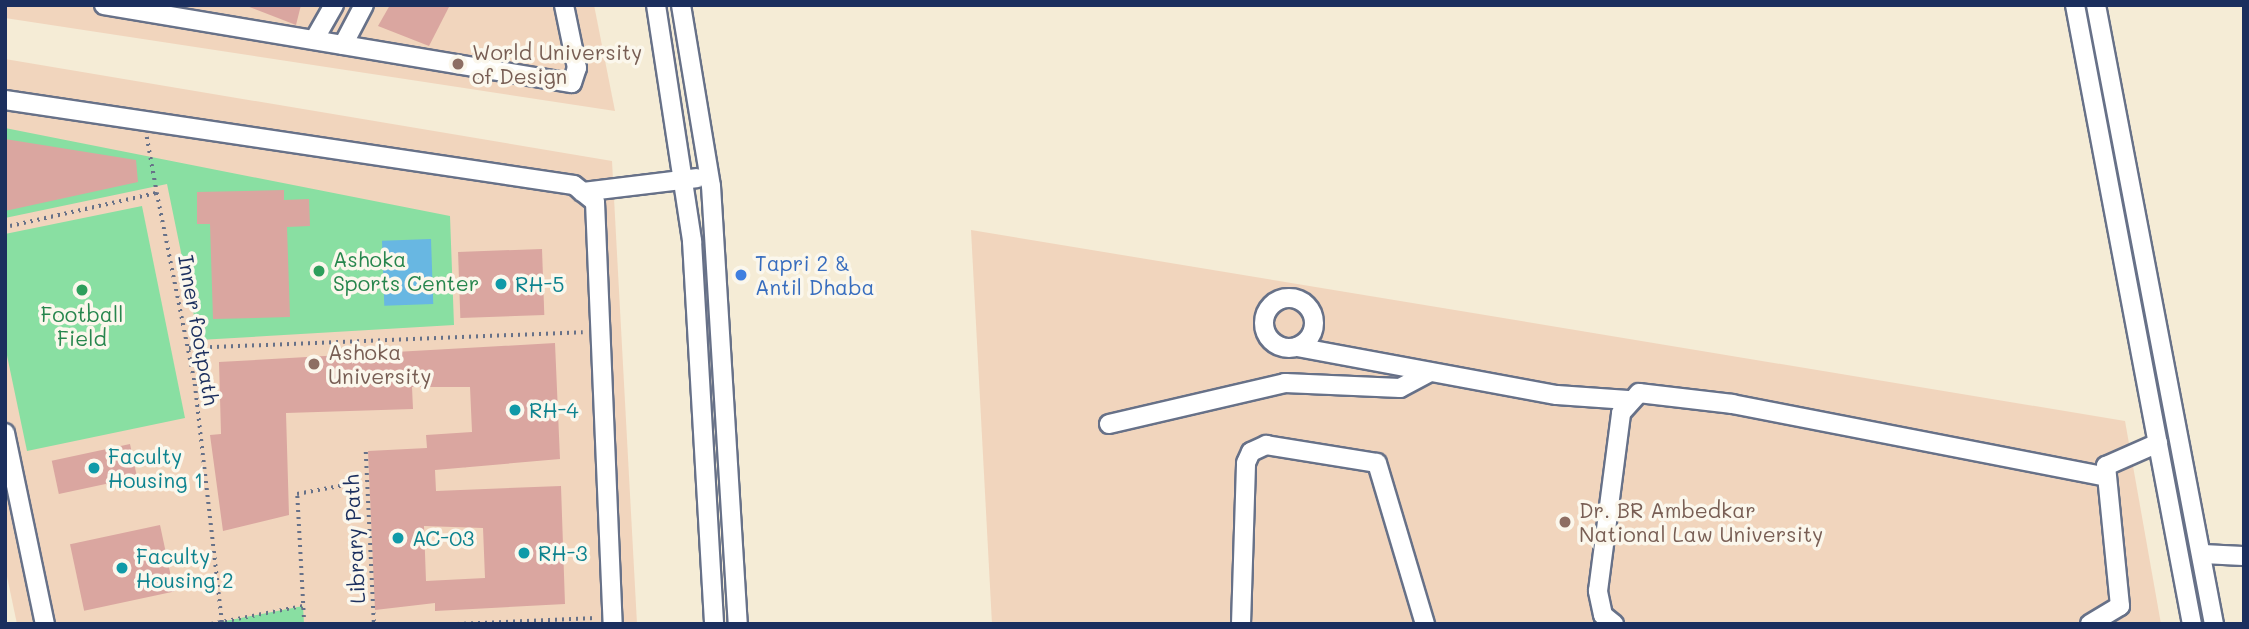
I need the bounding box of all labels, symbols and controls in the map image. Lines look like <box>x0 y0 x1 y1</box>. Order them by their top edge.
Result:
place label: World University of Design <box>472 39 642 89</box>
marker: World University of Design <box>450 56 466 72</box>
place label: Ashoka Sports Center <box>333 246 479 296</box>
place label: Tapri 2 & Antil Dhaba <box>755 250 875 300</box>
street label: Inner footpath <box>173 253 225 407</box>
marker: Ashoka Sports Center <box>311 263 327 279</box>
marker: Tapri 2 & Antil Dhaba <box>733 267 749 283</box>
place label: RH-5 <box>515 271 565 297</box>
marker: RH-5 <box>493 276 509 292</box>
marker: Football Field <box>74 282 90 298</box>
place label: Football Field <box>41 301 123 351</box>
place label: Ashoka University <box>328 339 432 389</box>
marker: Ashoka University <box>306 356 322 372</box>
place label: RH-4 <box>529 397 579 423</box>
marker: RH-4 <box>507 402 523 418</box>
place label: Faculty Housing 1 <box>108 443 203 493</box>
marker: Faculty Housing 1 <box>86 460 102 476</box>
street label: Library Path <box>338 474 370 604</box>
place label: Dr. BR Ambedkar National Law University <box>1579 497 1823 547</box>
marker: Dr. BR Ambedkar National Law University <box>1557 514 1573 530</box>
place label: AC-03 <box>412 525 474 551</box>
marker: AC-03 <box>390 530 406 546</box>
place label: RH-3 <box>538 540 588 566</box>
place label: Faculty Housing 2 <box>136 543 234 593</box>
marker: RH-3 <box>516 545 532 561</box>
marker: Faculty Housing 2 <box>114 560 130 576</box>

